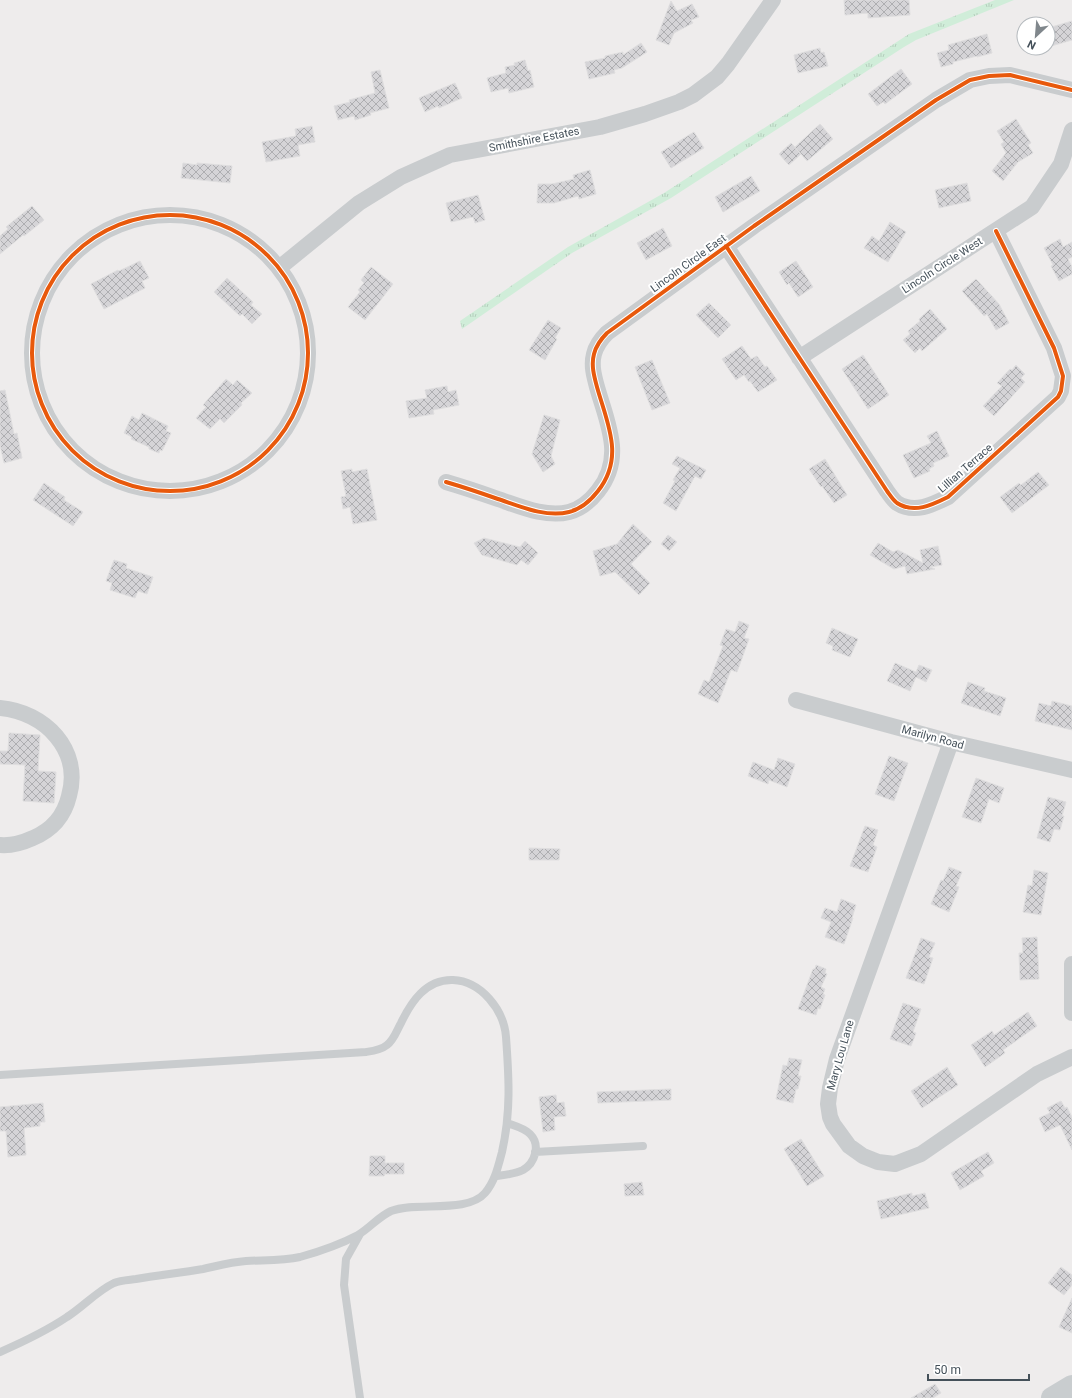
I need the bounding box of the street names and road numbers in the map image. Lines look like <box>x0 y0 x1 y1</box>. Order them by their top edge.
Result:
street label: Smithshire Estates <box>488 124 581 155</box>
street label: Lincoln Circle East <box>648 231 729 295</box>
street label: Lincoln Circle West <box>900 234 985 296</box>
street label: Lillian Terrace <box>935 441 995 496</box>
street label: Marilyn Road <box>900 723 965 752</box>
street label: Mary Lou Lane <box>824 1019 857 1092</box>

